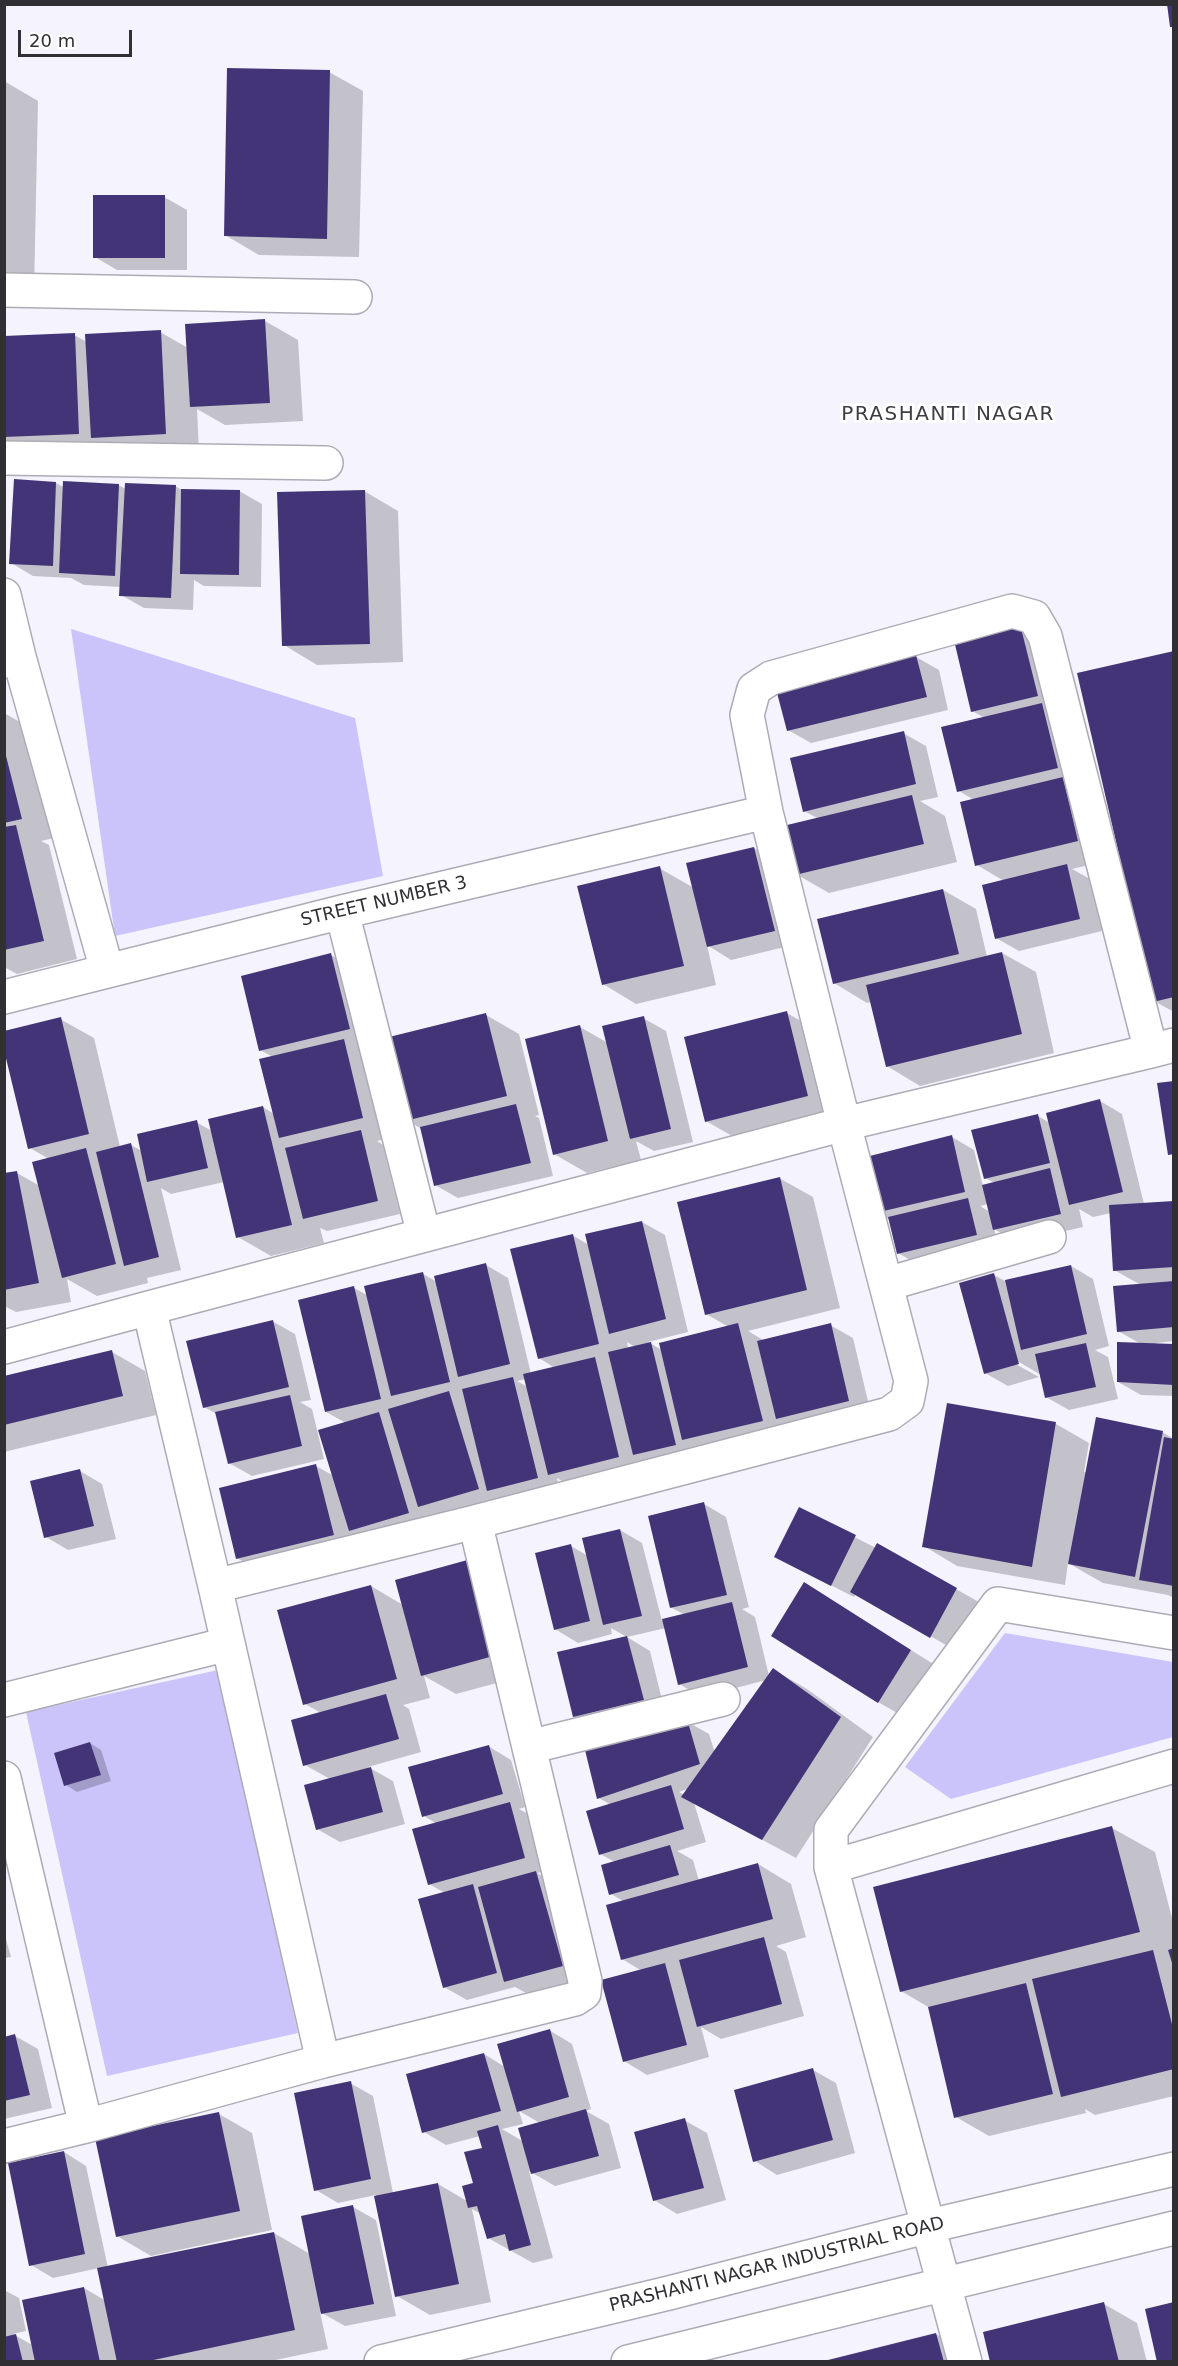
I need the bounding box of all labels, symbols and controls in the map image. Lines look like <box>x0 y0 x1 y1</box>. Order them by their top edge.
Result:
scale bar <box>21 18 135 56</box>
text: 20 m <box>29 30 75 51</box>
district label: PRASHANTI NAGAR <box>841 403 1055 427</box>
street label: STREET NUMBER 3 <box>299 872 469 932</box>
street label: PRASHANTI NAGAR INDUSTRIAL ROAD <box>607 2213 947 2317</box>

